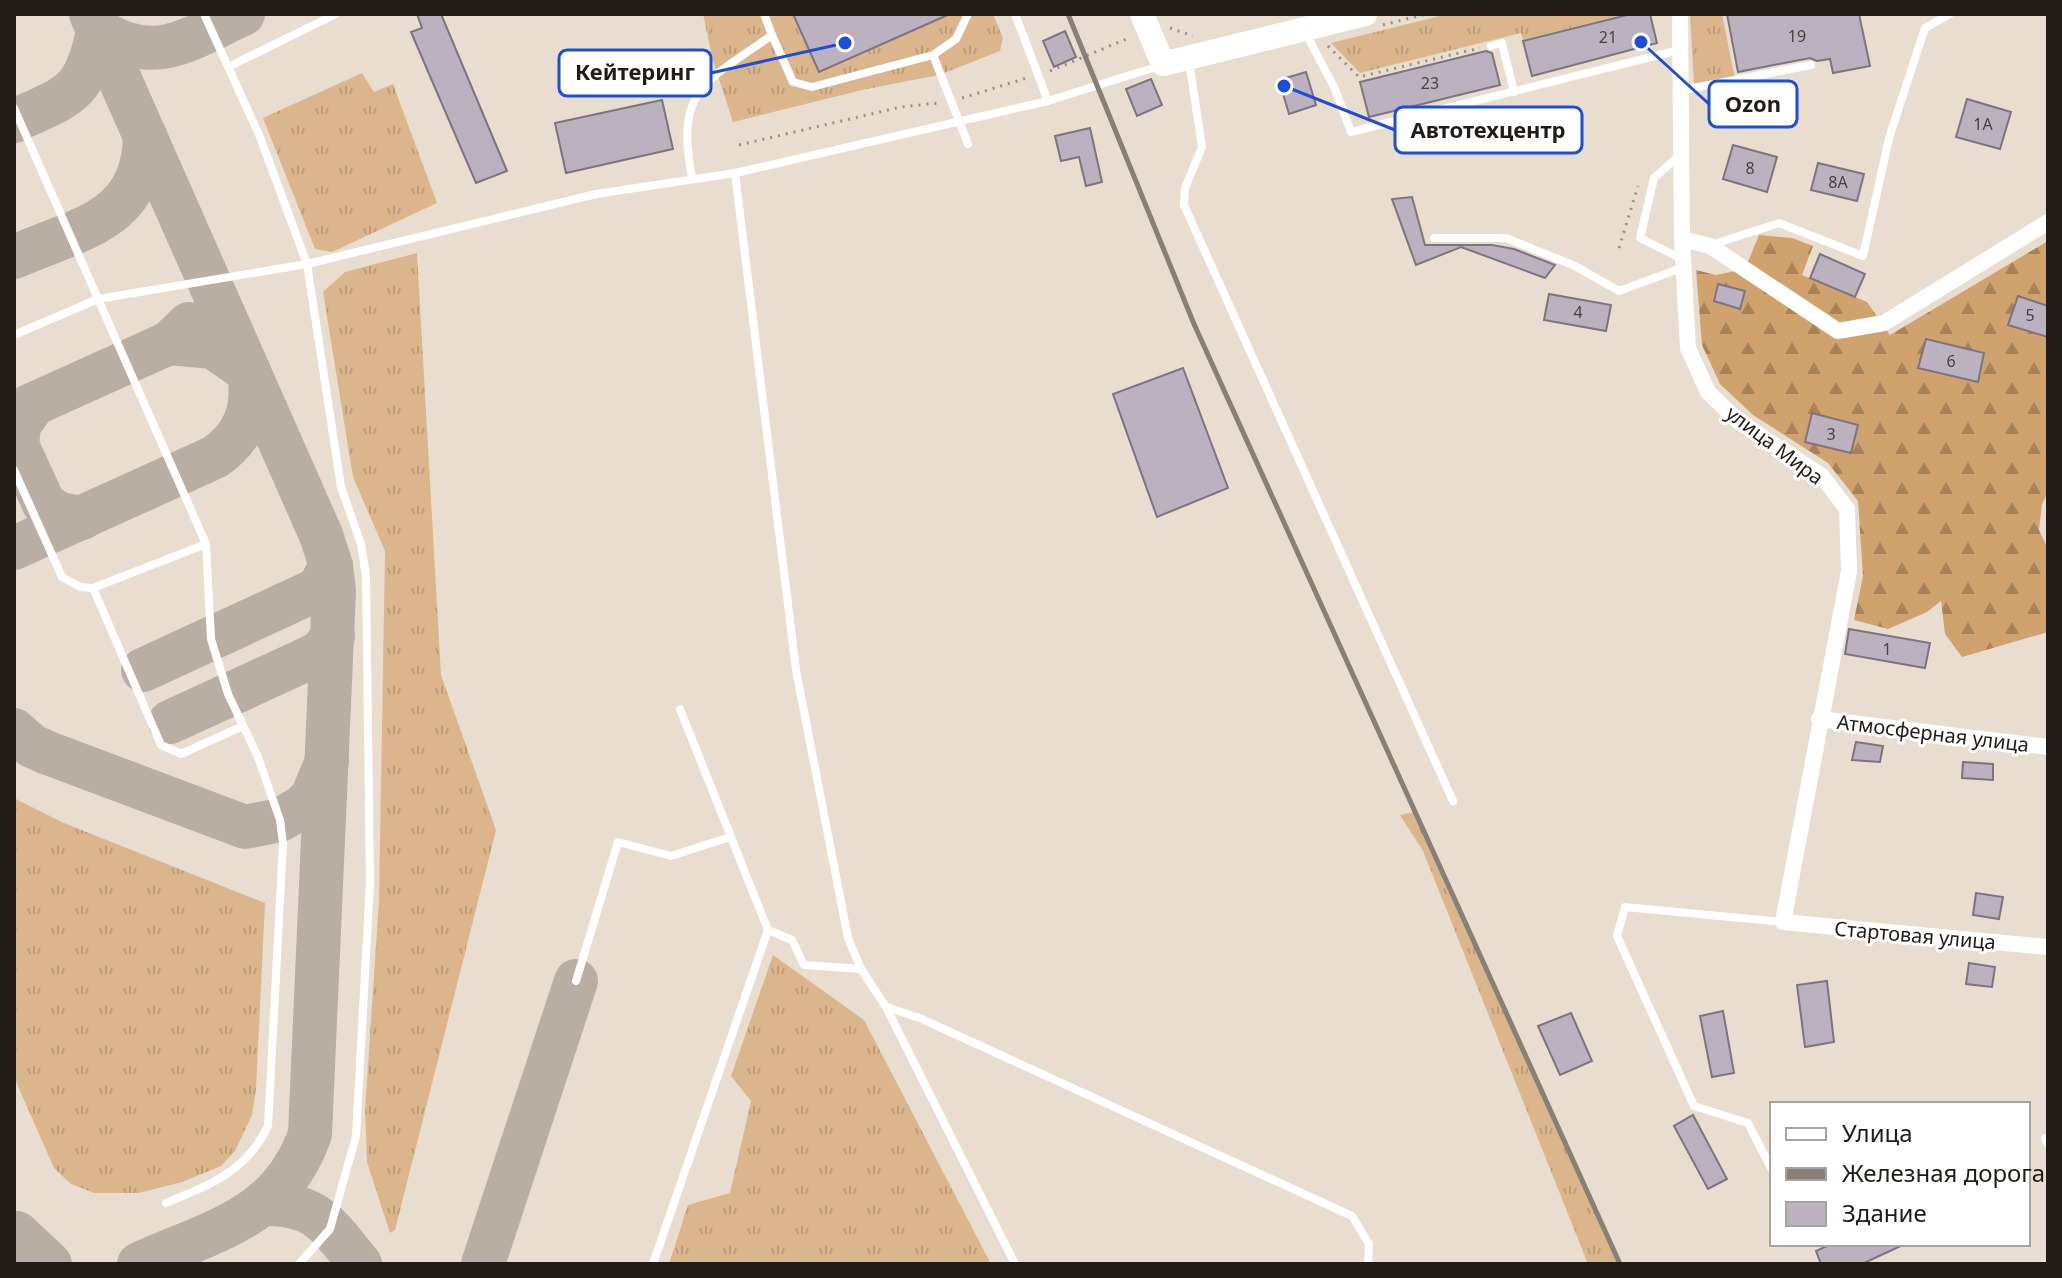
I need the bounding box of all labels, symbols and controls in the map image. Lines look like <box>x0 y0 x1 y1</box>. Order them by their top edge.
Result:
house number: 19 <box>1788 25 1806 47</box>
house number: 21 <box>1599 26 1617 48</box>
callout: Кейтеринг <box>559 50 711 96</box>
text: Кейтеринг <box>575 56 695 86</box>
house number: 23 <box>1421 72 1439 94</box>
callout: Ozon <box>1709 81 1797 127</box>
text: Ozon <box>1725 88 1781 118</box>
callout: Автотехцентр <box>1395 107 1582 153</box>
house number: 1А <box>1973 113 1993 135</box>
text: Автотехцентр <box>1410 114 1566 144</box>
house number: 8 <box>1745 157 1755 179</box>
house number: 8А <box>1828 171 1848 193</box>
house number: 4 <box>1573 301 1583 323</box>
house number: 5 <box>2025 304 2035 326</box>
house number: 6 <box>1946 350 1956 372</box>
street label: улица Мира <box>1721 399 1829 491</box>
house number: 3 <box>1826 423 1836 445</box>
house number: 1 <box>1882 638 1892 660</box>
street label: Атмосферная улица <box>1836 708 2030 758</box>
street label: Стартовая улица <box>1833 914 1997 956</box>
legend <box>1770 1102 2030 1246</box>
text: Улица <box>1842 1116 1913 1149</box>
text: Железная дорога <box>1842 1156 2045 1189</box>
text: Здание <box>1842 1196 1927 1229</box>

